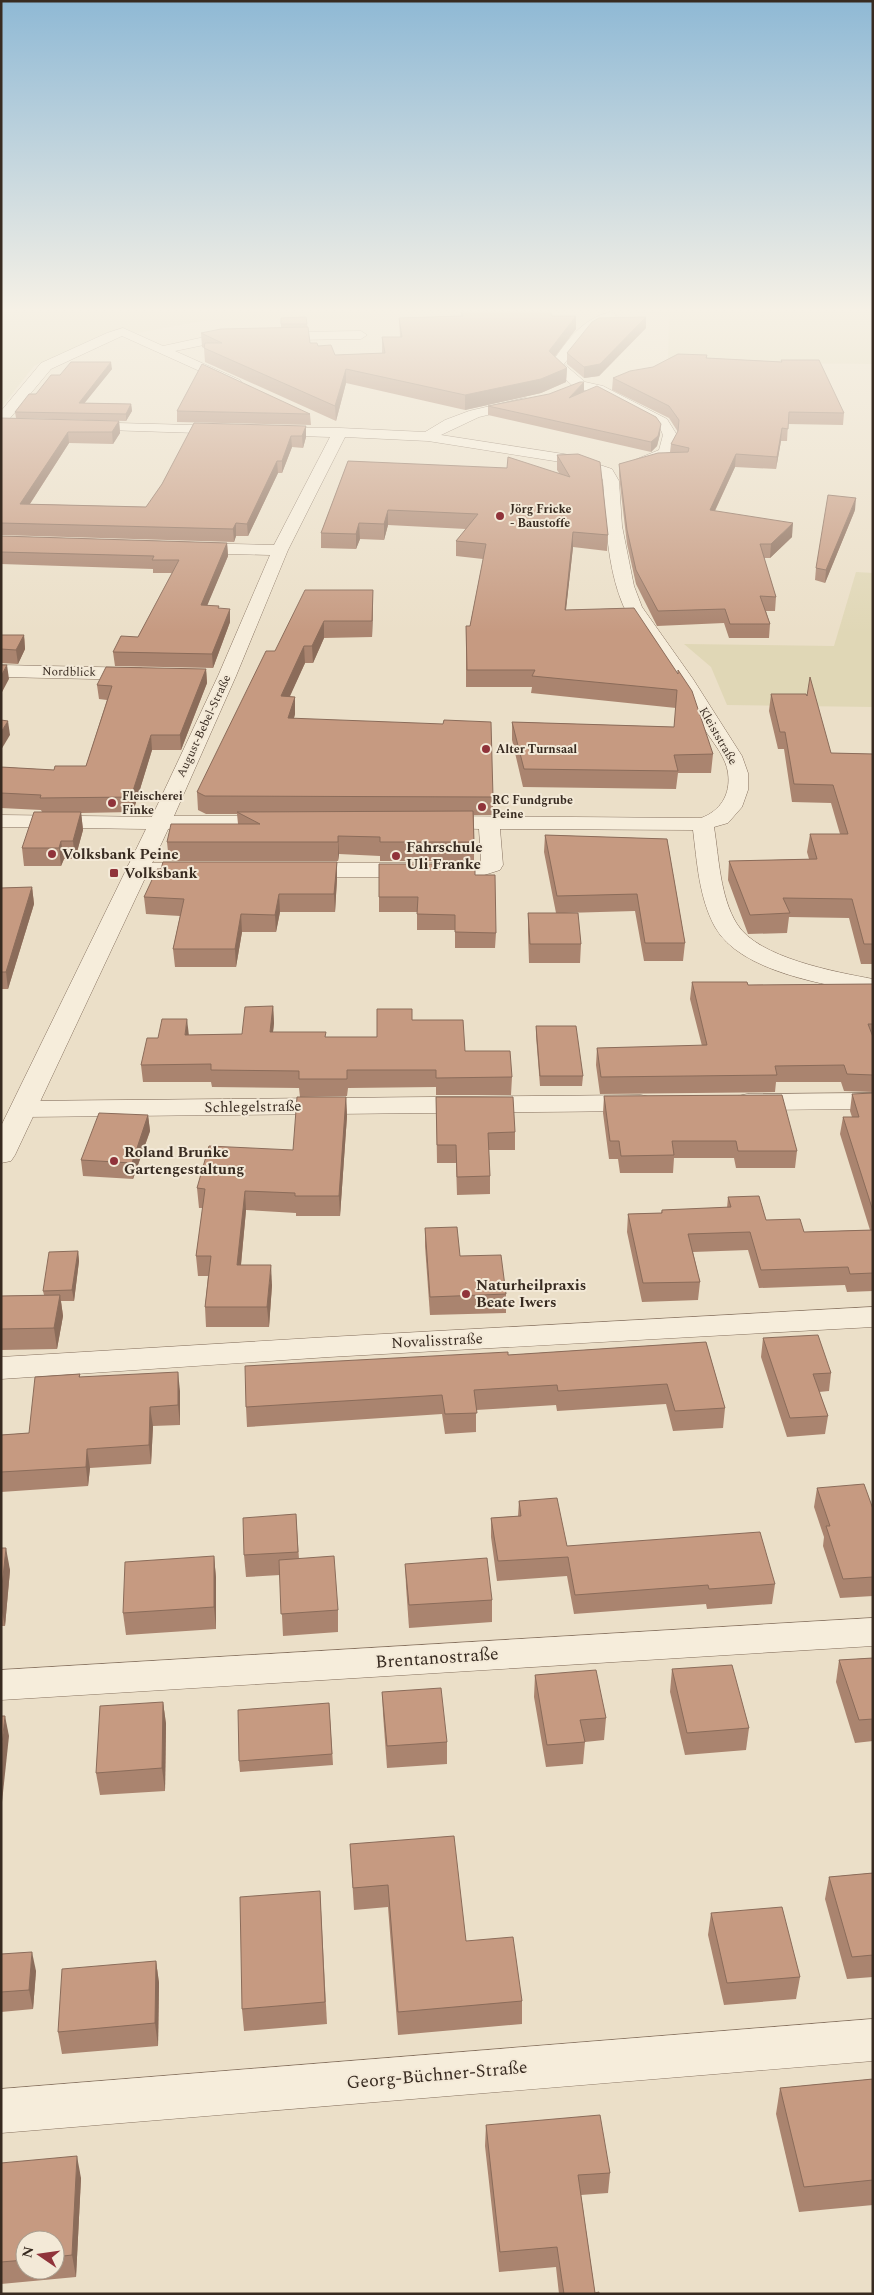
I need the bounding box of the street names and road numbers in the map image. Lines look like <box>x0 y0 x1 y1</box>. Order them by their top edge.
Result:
street label: Nordblick <box>42 662 96 682</box>
street label: August-Bebel-Straße <box>172 671 236 781</box>
street label: Kleiststraße <box>694 704 742 769</box>
street label: Schlegelstraße <box>204 1095 302 1119</box>
street label: Novalisstraße <box>391 1327 483 1355</box>
street label: Brentanostraße <box>375 1640 499 1676</box>
street label: Georg-Büchner-Straße <box>345 2054 529 2096</box>

